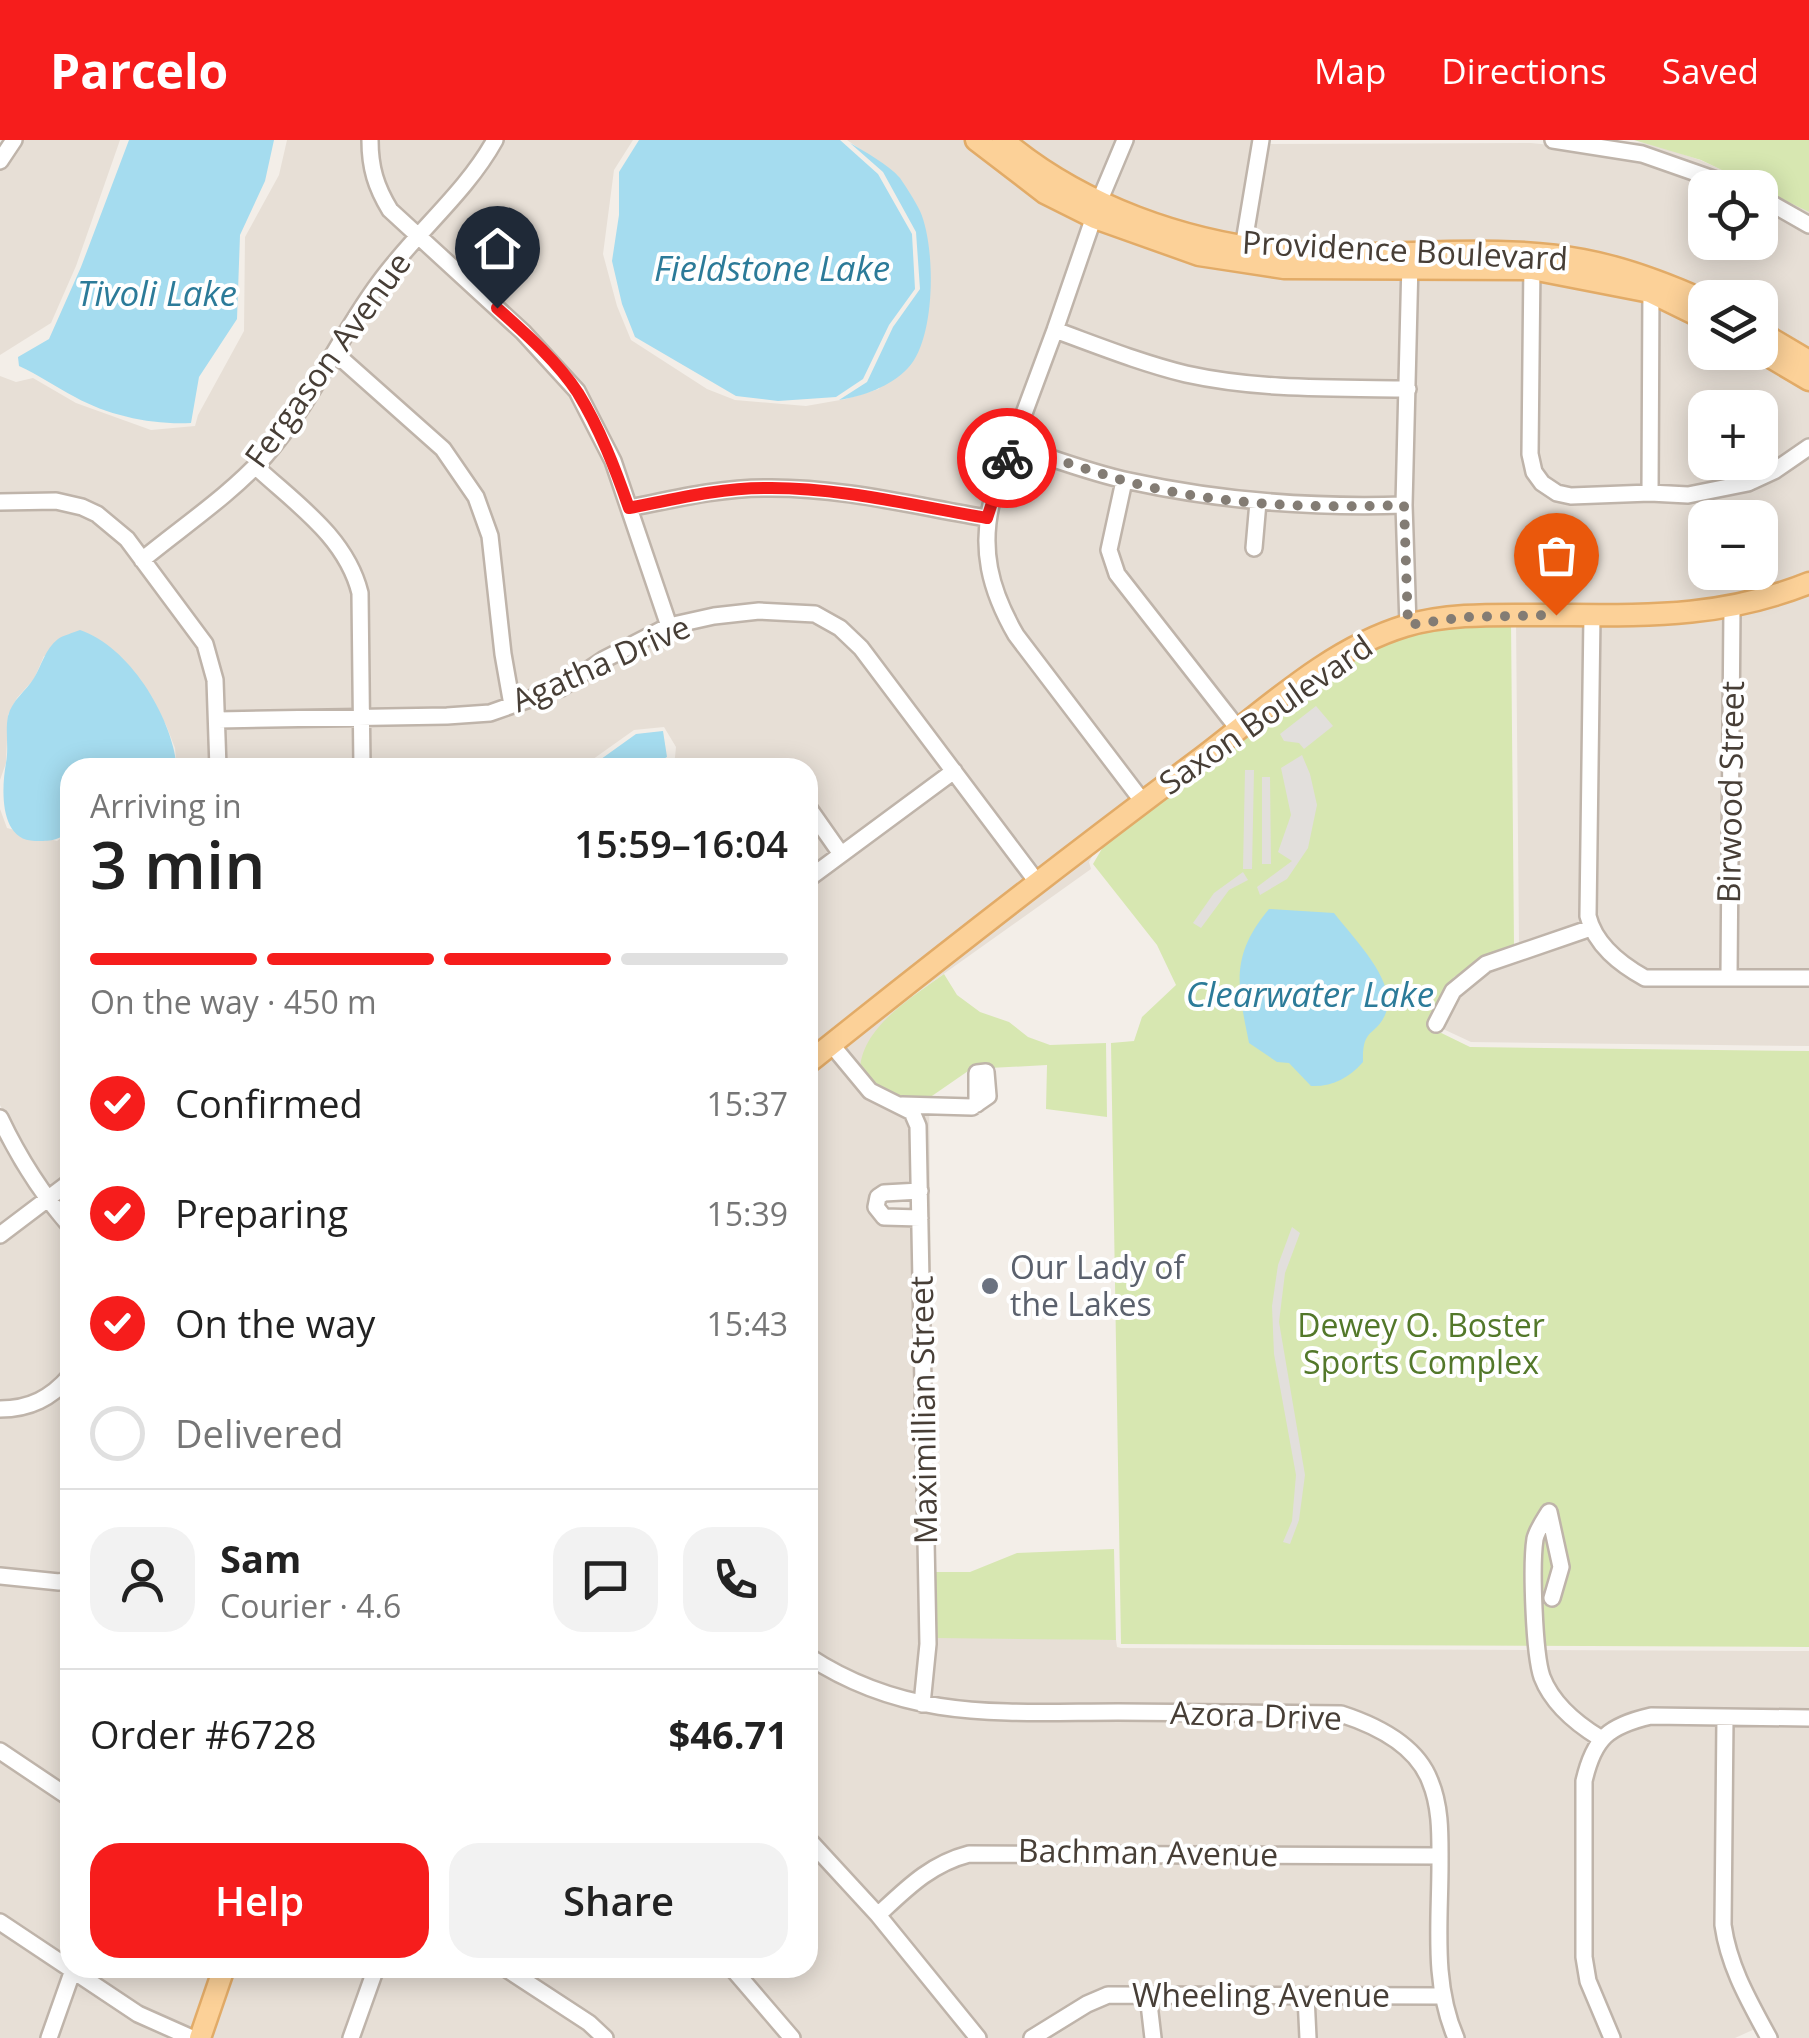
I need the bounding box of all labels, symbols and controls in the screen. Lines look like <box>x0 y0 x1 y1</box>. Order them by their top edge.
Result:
text: Parcelo <box>50 38 228 103</box>
text: Map <box>1314 47 1386 94</box>
text: Directions <box>1441 47 1607 94</box>
text: Saved <box>1662 47 1759 94</box>
map controls <box>1688 170 1778 590</box>
button: locate <box>1688 170 1778 260</box>
pin <box>455 206 540 309</box>
street label: Providence Boulevard <box>1241 219 1569 280</box>
icon: home <box>470 221 525 276</box>
street label: Fergason Avenue <box>234 243 420 476</box>
water label: Fieldstone Lake <box>654 244 890 291</box>
water label: Tivoli Lake <box>77 269 237 316</box>
button: layers <box>1688 280 1778 370</box>
button: + <box>1688 390 1778 480</box>
courier <box>957 408 1057 508</box>
icon: bike <box>980 431 1035 486</box>
button: − <box>1688 500 1778 590</box>
pin <box>1514 513 1599 616</box>
icon: bag <box>1529 528 1584 583</box>
street label: Agatha Drive <box>504 604 696 721</box>
street label: Saxon Boulevard <box>1150 624 1380 803</box>
street label: Birwood Street <box>1706 680 1753 904</box>
text: Arriving in <box>90 784 242 827</box>
text: 15:59–16:04 <box>574 817 788 869</box>
text: 3 min <box>90 820 265 908</box>
water label: Clearwater Lake <box>1186 970 1434 1017</box>
text: On the way · 450 m <box>90 980 377 1023</box>
icon: check <box>90 1076 145 1131</box>
text: Confirmed <box>175 1077 363 1129</box>
text: 15:37 <box>706 1082 788 1125</box>
icon: check <box>90 1186 145 1241</box>
text: Preparing <box>175 1187 348 1239</box>
text: 15:39 <box>706 1192 788 1235</box>
place label: Our Lady of the Lakes <box>1010 1245 1187 1325</box>
street label: Maximillian Street <box>899 1275 946 1545</box>
marker: Our Lady of the Lakes <box>979 1275 1001 1297</box>
icon: check <box>90 1296 145 1351</box>
text: On the way <box>175 1297 375 1349</box>
text: 15:43 <box>706 1302 788 1345</box>
park label: Dewey O. Boster Sports Complex <box>1297 1303 1545 1383</box>
text: Delivered <box>175 1407 344 1459</box>
button: person <box>90 1527 195 1632</box>
button: chat <box>553 1527 658 1632</box>
button: phone <box>683 1527 788 1632</box>
text: Sam <box>220 1532 301 1584</box>
text: Courier · 4.6 <box>220 1584 401 1627</box>
street label: Azora Drive <box>1169 1690 1343 1739</box>
text: Order #6728 <box>90 1708 317 1760</box>
text: $46.71 <box>669 1708 788 1760</box>
street label: Bachman Avenue <box>1018 1828 1278 1875</box>
button: Help <box>90 1843 429 1958</box>
button: Share <box>449 1843 788 1958</box>
street label: Wheeling Avenue <box>1132 1973 1390 2016</box>

